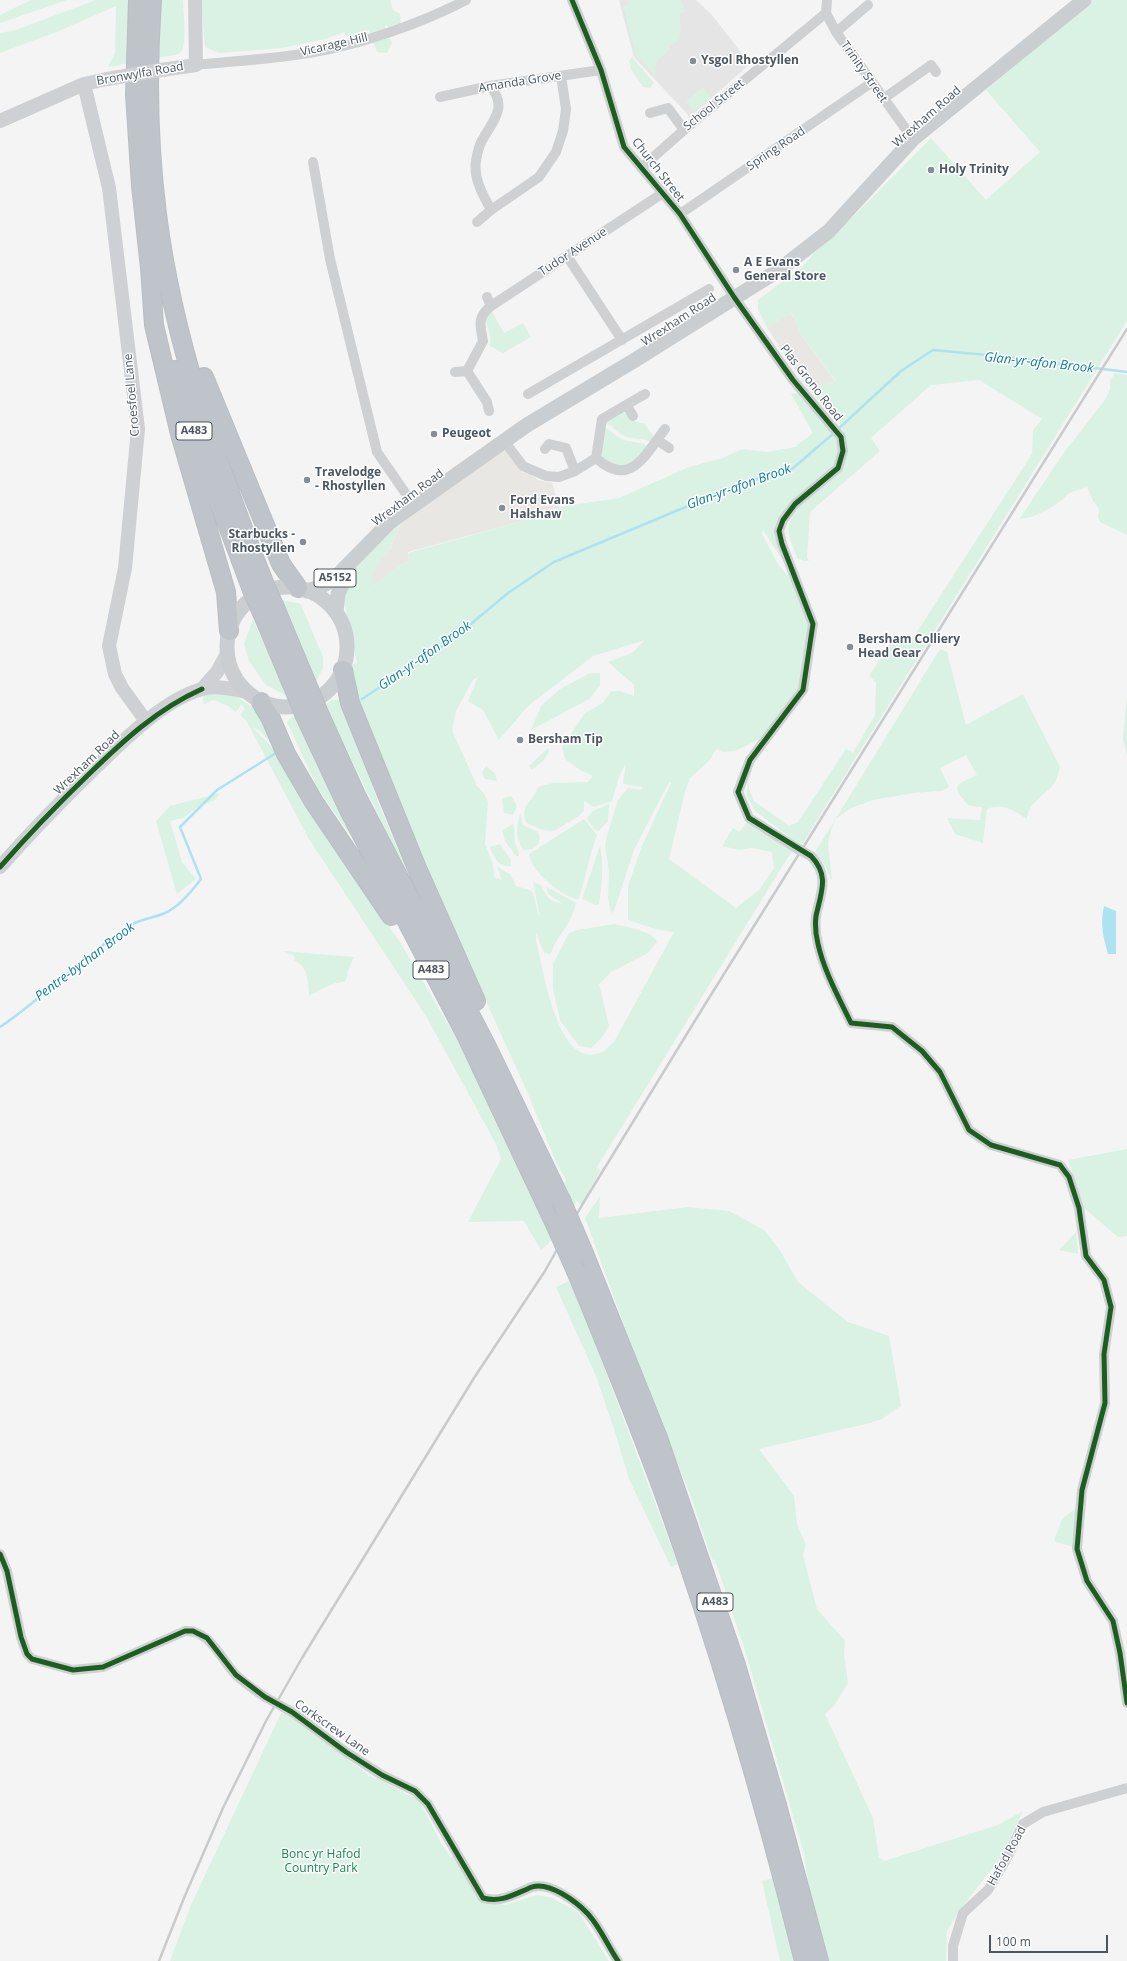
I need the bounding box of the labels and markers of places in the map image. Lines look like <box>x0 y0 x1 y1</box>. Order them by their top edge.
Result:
place label: Ysgol Rhostyllen <box>701 54 799 68</box>
marker: Ysgol Rhostyllen <box>688 56 698 66</box>
place label: Holy Trinity <box>939 163 1009 177</box>
marker: Holy Trinity <box>926 165 936 175</box>
place label: A E Evans General Store <box>744 256 826 284</box>
marker: A E Evans General Store <box>731 265 741 275</box>
place label: Peugeot <box>442 427 491 441</box>
marker: Peugeot <box>429 429 439 439</box>
place label: Travelodge - Rhostyllen <box>315 466 386 494</box>
marker: Travelodge - Rhostyllen <box>302 475 312 485</box>
place label: Ford Evans Halshaw <box>510 494 575 522</box>
marker: Ford Evans Halshaw <box>497 503 507 513</box>
place label: Starbucks - Rhostyllen <box>228 528 295 556</box>
marker: Starbucks - Rhostyllen <box>298 537 308 547</box>
place label: Bersham Colliery Head Gear <box>858 633 960 661</box>
marker: Bersham Colliery Head Gear <box>845 642 855 652</box>
place label: Bersham Tip <box>528 733 603 747</box>
marker: Bersham Tip <box>515 735 525 745</box>

